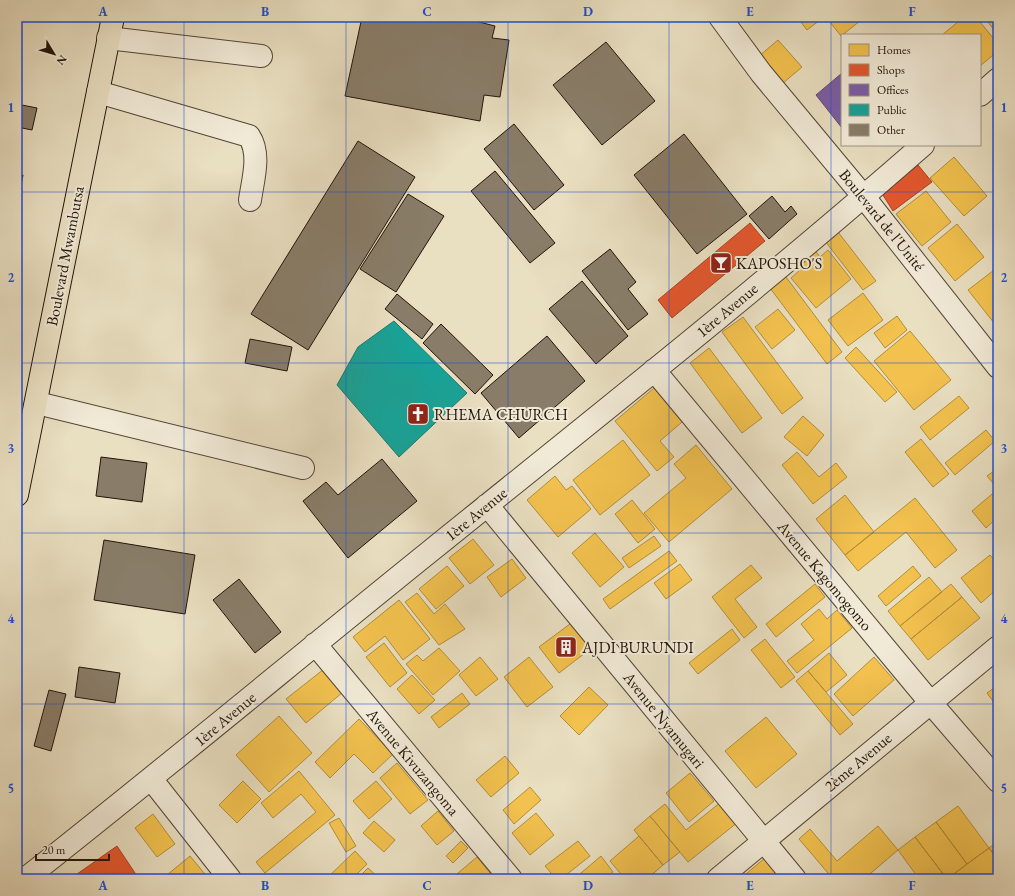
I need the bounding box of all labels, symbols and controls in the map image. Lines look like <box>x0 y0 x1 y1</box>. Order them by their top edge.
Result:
text: A <box>97 3 108 20</box>
text: B <box>261 3 269 20</box>
text: C <box>422 3 432 20</box>
text: D <box>583 3 593 20</box>
text: E <box>746 3 754 20</box>
text: F <box>908 3 916 20</box>
north arrow <box>34 34 74 74</box>
legend <box>841 34 981 146</box>
text: Homes <box>877 42 911 58</box>
text: N <box>54 52 70 68</box>
text: Shops <box>877 62 905 78</box>
text: Offices <box>877 82 909 98</box>
text: 1 <box>8 99 15 116</box>
text: 1 <box>1001 99 1008 116</box>
text: Public <box>877 102 907 118</box>
text: Other <box>877 122 905 138</box>
street label: Boulevard de l'Unité <box>834 165 930 275</box>
street label: Boulevard Mwambutsa <box>41 184 89 328</box>
bar icon: KAPOSHO'S <box>708 250 734 276</box>
place label: KAPOSHO'S <box>736 253 822 274</box>
text: 2 <box>8 269 15 286</box>
text: 2 <box>1001 269 1008 286</box>
street label: 1ère Avenue <box>692 278 762 342</box>
church icon: RHEMA CHURCH <box>405 401 431 427</box>
place label: RHEMA CHURCH <box>434 404 568 425</box>
text: 3 <box>8 440 15 457</box>
text: 3 <box>1001 440 1008 457</box>
street label: 1ère Avenue <box>440 482 512 546</box>
street label: Avenue Kagomogomo <box>772 516 877 635</box>
text: 4 <box>8 610 15 627</box>
text: 4 <box>1001 610 1008 627</box>
building icon: AJDI BURUNDI <box>553 634 579 660</box>
place label: AJDI BURUNDI <box>581 637 694 658</box>
street label: Avenue Nyamugari <box>618 667 709 773</box>
street label: 1ère Avenue <box>190 687 260 751</box>
street label: Avenue Kivuzangoma <box>361 703 464 821</box>
street label: 2ème Avenue <box>820 728 896 796</box>
text: 5 <box>8 780 14 797</box>
text: 5 <box>1001 780 1007 797</box>
scale bar <box>36 836 109 862</box>
text: 20 m <box>42 842 66 858</box>
text: A <box>97 877 108 894</box>
text: B <box>261 877 269 894</box>
text: C <box>422 877 432 894</box>
text: D <box>583 877 593 894</box>
text: E <box>746 877 754 894</box>
text: F <box>908 877 916 894</box>

